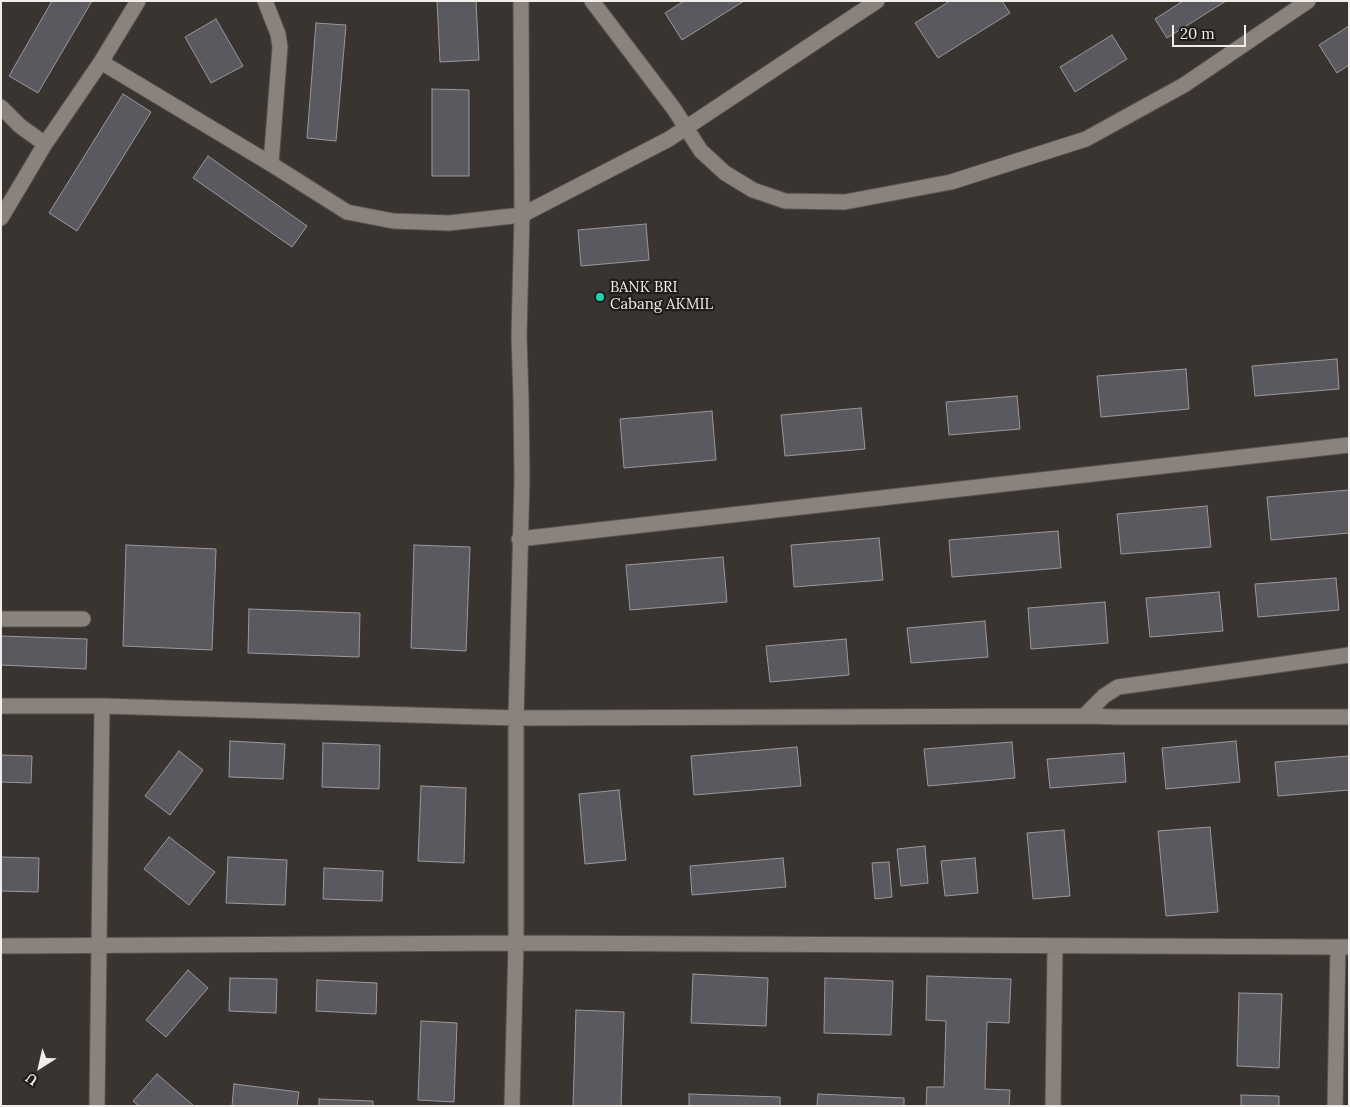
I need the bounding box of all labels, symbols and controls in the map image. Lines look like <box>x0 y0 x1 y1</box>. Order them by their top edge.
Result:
scale bar <box>1175 15 1249 47</box>
text: 20 m <box>1180 24 1215 43</box>
place label: BANK BRI Cabang AKMIL <box>610 279 713 314</box>
marker: BANK BRI Cabang AKMIL <box>594 291 606 303</box>
north arrow <box>15 1042 65 1092</box>
text: U <box>22 1069 41 1090</box>

